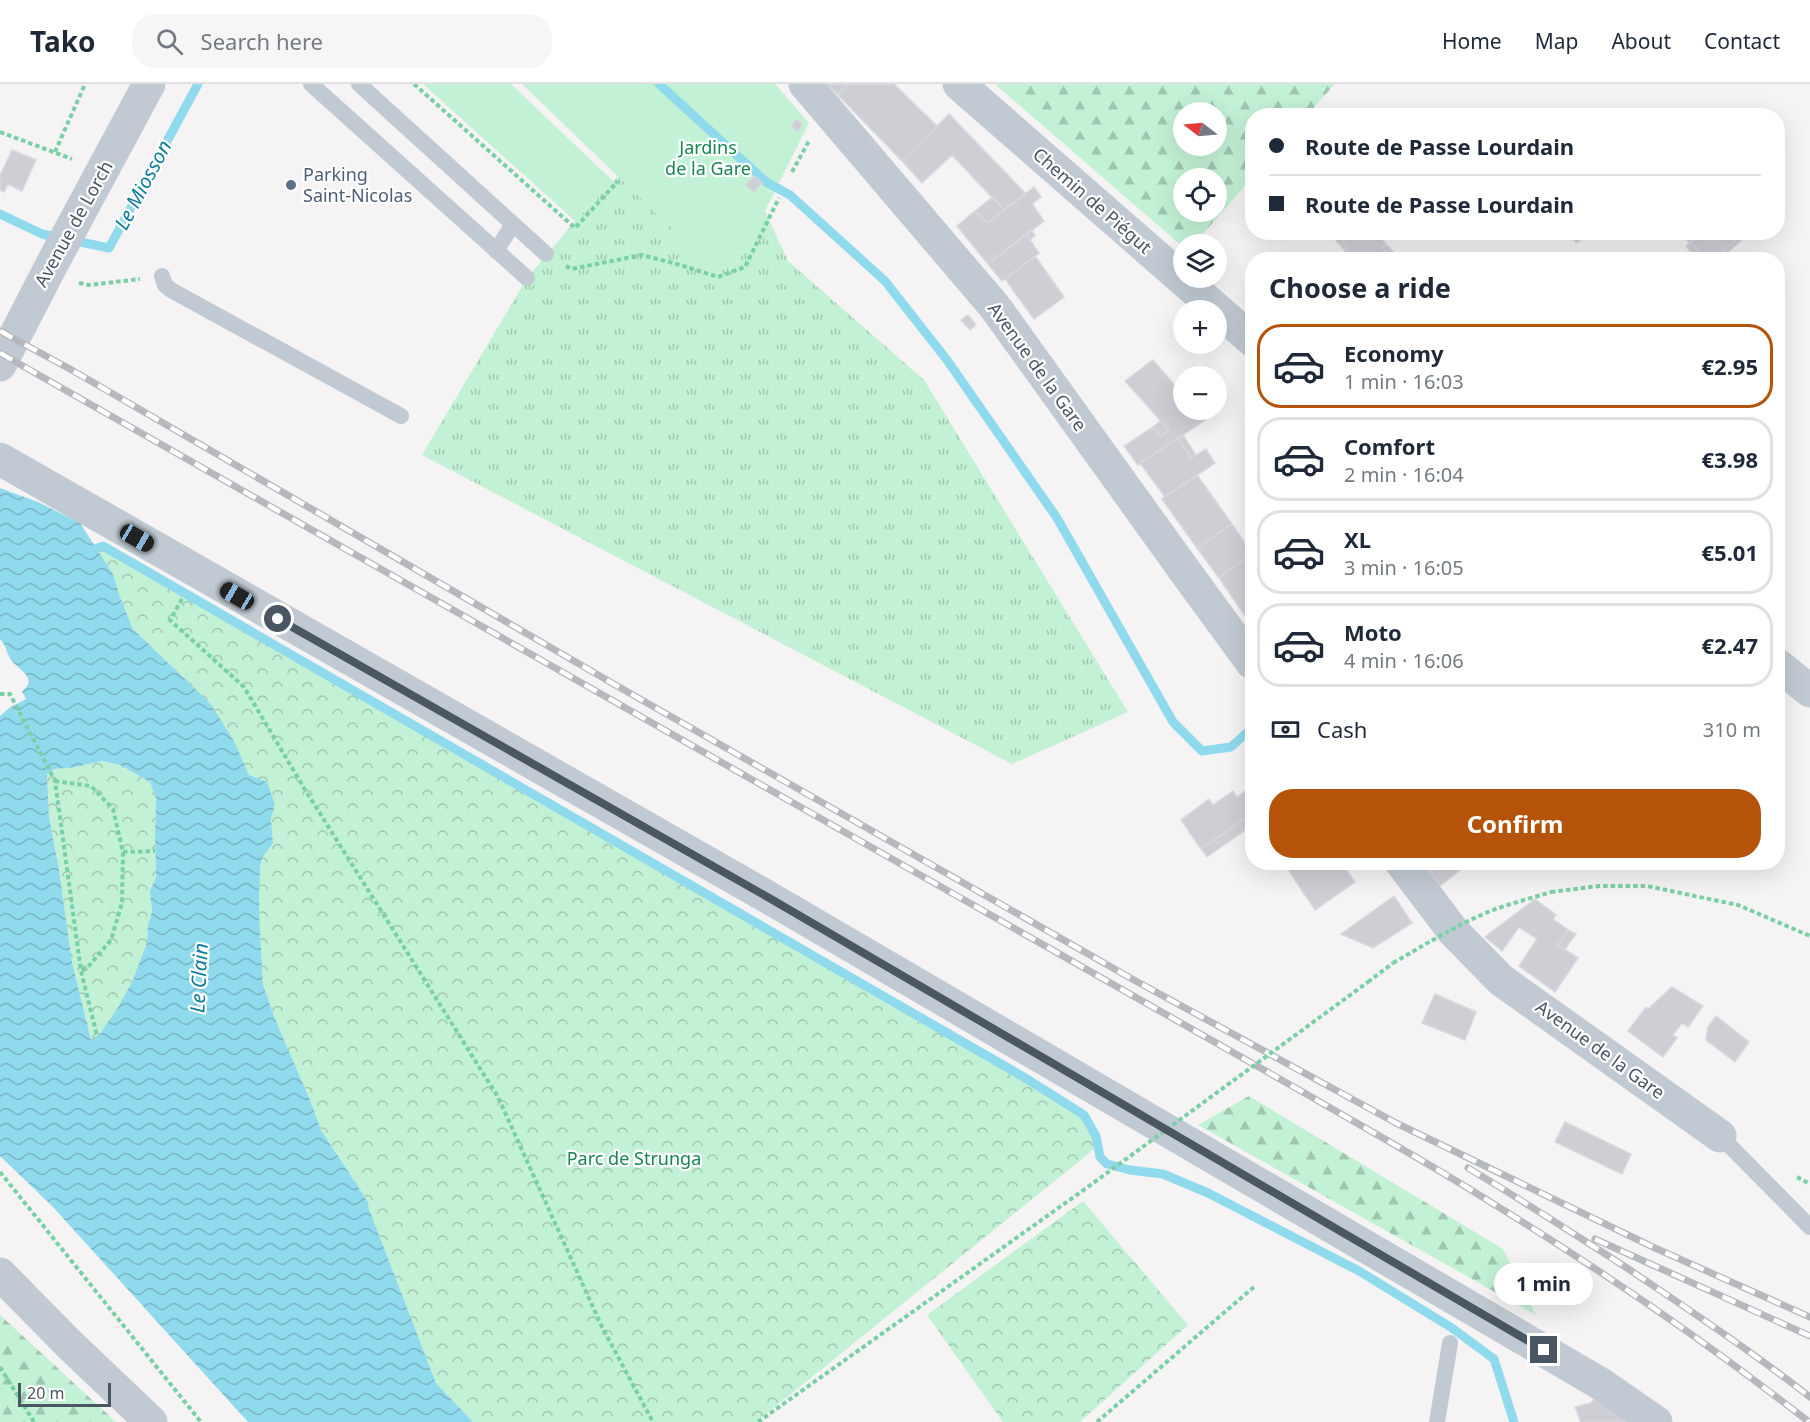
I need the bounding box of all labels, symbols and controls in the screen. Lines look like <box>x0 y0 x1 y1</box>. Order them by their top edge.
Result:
search box <box>132 14 552 68</box>
text: Tako <box>30 22 96 60</box>
icon: search <box>153 25 186 58</box>
text: Search here <box>201 26 323 56</box>
text: Home <box>1442 27 1502 55</box>
text: Map <box>1535 27 1578 55</box>
text: About <box>1611 27 1671 55</box>
text: Contact <box>1704 27 1780 55</box>
north arrow <box>1173 102 1227 156</box>
map controls <box>1173 102 1227 420</box>
text: Route de Passe Lourdain <box>1305 131 1574 161</box>
water label: Le Miosson <box>108 135 178 234</box>
park label: Jardins de la Gare <box>665 135 751 180</box>
street label: Chemin de Piégut <box>1028 142 1158 259</box>
street label: Avenue de Lorch <box>28 156 118 291</box>
place label: Parking Saint-Nicolas <box>303 162 412 207</box>
button: locate <box>1173 168 1227 222</box>
marker: Parking Saint-Nicolas <box>284 178 298 192</box>
text: Route de Passe Lourdain <box>1305 189 1574 219</box>
button: layers <box>1173 234 1227 288</box>
text: Choose a ride <box>1269 269 1451 306</box>
street label: Avenue de la Gare <box>983 297 1093 436</box>
button: + <box>1173 300 1227 354</box>
text: Economy <box>1344 338 1443 368</box>
icon: car <box>1272 339 1326 393</box>
text: €2.95 <box>1701 351 1758 381</box>
button: − <box>1173 366 1227 420</box>
text: 1 min · 16:03 <box>1344 368 1464 395</box>
text: Comfort <box>1344 431 1435 461</box>
icon: car <box>1272 432 1326 486</box>
text: €3.98 <box>1701 444 1758 474</box>
text: 2 min · 16:04 <box>1344 461 1464 488</box>
car <box>117 521 157 555</box>
text: XL <box>1344 524 1371 554</box>
icon: car <box>1272 525 1326 579</box>
text: €5.01 <box>1701 537 1758 567</box>
text: 3 min · 16:05 <box>1344 554 1464 581</box>
car <box>217 579 257 613</box>
route start <box>264 605 291 632</box>
text: Moto <box>1344 617 1402 647</box>
icon: car <box>1272 618 1326 672</box>
text: €2.47 <box>1701 630 1758 660</box>
text: 4 min · 16:06 <box>1344 647 1464 674</box>
icon: cash <box>1269 713 1302 746</box>
text: Cash <box>1317 714 1367 744</box>
text: 310 m <box>1703 716 1761 743</box>
button: Confirm <box>1269 789 1761 858</box>
water label: Le Clain <box>183 942 214 1014</box>
street label: Avenue de la Gare <box>1531 994 1670 1104</box>
park label: Parc de Strunga <box>567 1146 701 1170</box>
callout: 1 min <box>1494 1263 1594 1305</box>
text: 1 min <box>1516 1270 1571 1297</box>
route end <box>1530 1336 1557 1363</box>
scale bar <box>18 1380 111 1408</box>
text: 20 m <box>27 1382 64 1404</box>

